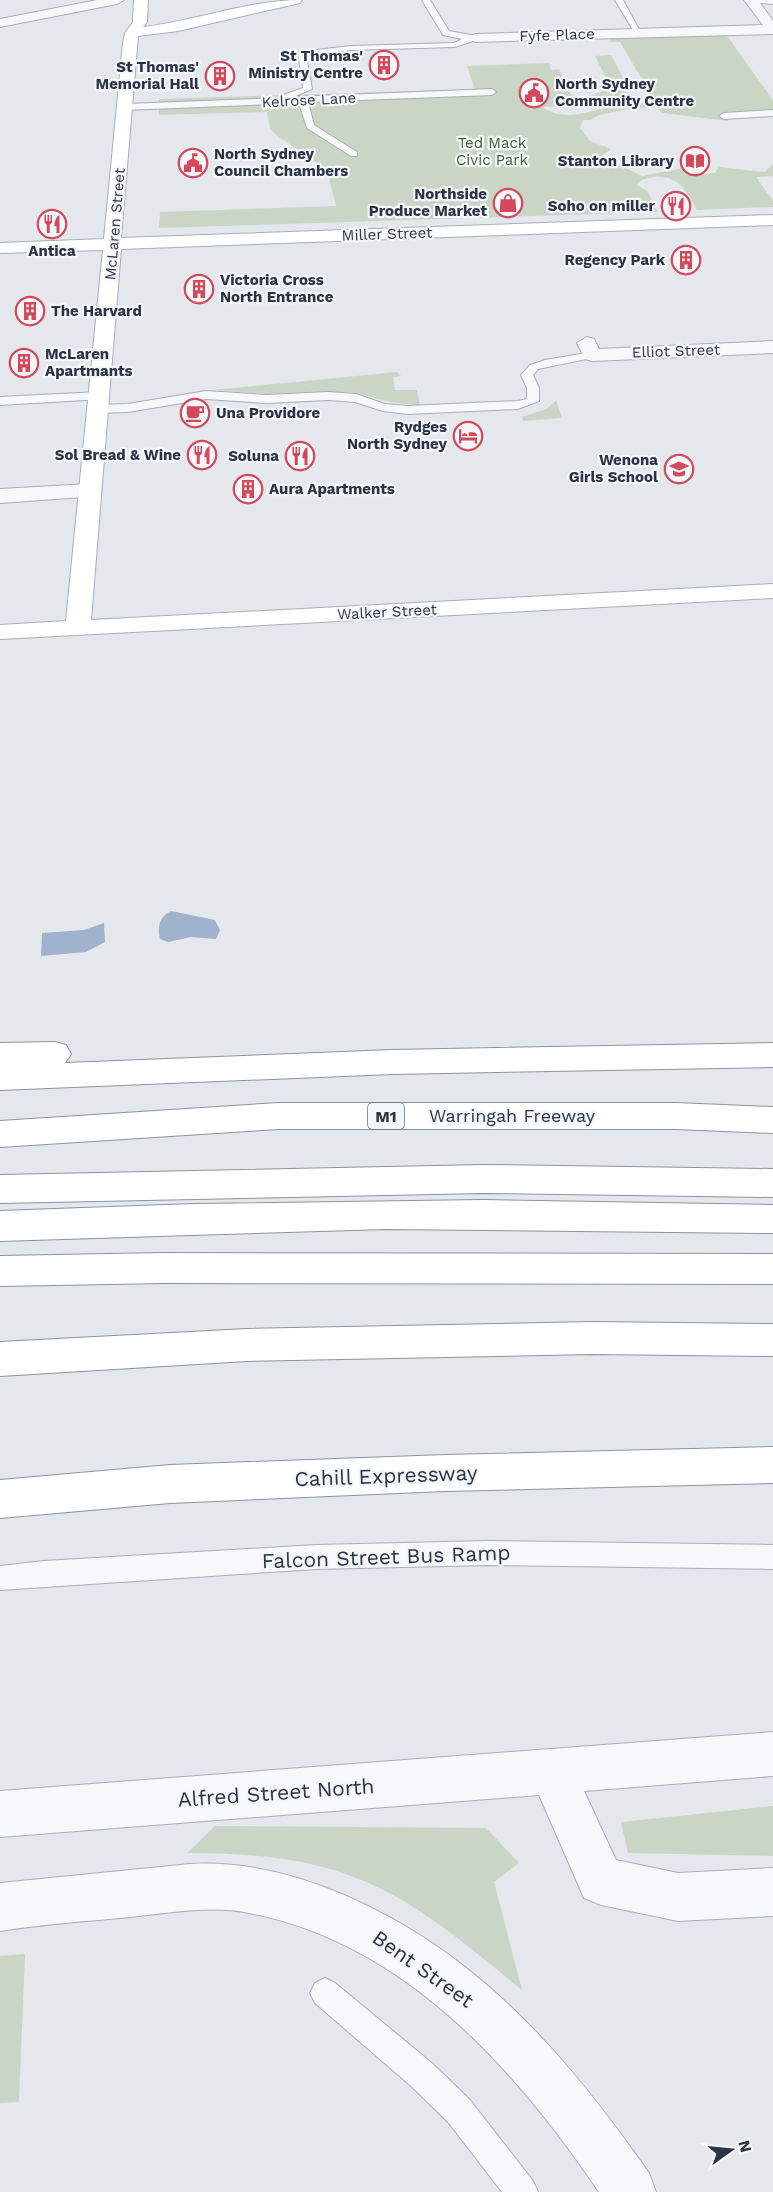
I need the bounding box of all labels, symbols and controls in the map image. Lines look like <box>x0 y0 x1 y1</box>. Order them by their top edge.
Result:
street label: Fyfe Place <box>519 25 595 45</box>
place label: St Thomas' Ministry Centre <box>248 47 363 82</box>
building icon: St Thomas' Ministry Centre <box>368 49 400 81</box>
place label: St Thomas' Memorial Hall <box>96 58 199 93</box>
building icon: St Thomas' Memorial Hall <box>204 60 236 92</box>
place label: North Sydney Community Centre <box>555 75 694 110</box>
public building icon: North Sydney Community Centre <box>518 77 550 109</box>
street label: Kelrose Lane <box>261 89 357 111</box>
park label: Ted Mack Civic Park <box>456 134 528 169</box>
place label: North Sydney Council Chambers <box>214 145 348 180</box>
library icon: Stanton Library <box>679 145 711 177</box>
public building icon: North Sydney Council Chambers <box>177 147 209 179</box>
place label: Stanton Library <box>558 152 675 170</box>
street label: McLaren Street <box>101 166 129 281</box>
place label: Northside Produce Market <box>369 185 487 220</box>
shop icon: Northside Produce Market <box>492 187 524 219</box>
restaurant icon: Soho on miller <box>660 190 692 222</box>
place label: Soho on miller <box>548 197 656 215</box>
restaurant icon: Antica <box>36 208 68 240</box>
street label: Miller Street <box>341 223 433 245</box>
place label: Antica <box>28 242 76 260</box>
building icon: Regency Park <box>670 244 702 276</box>
place label: Regency Park <box>564 251 666 269</box>
place label: Victoria Cross North Entrance <box>220 271 334 306</box>
building icon: Victoria Cross North Entrance <box>183 273 215 305</box>
building icon: The Harvard <box>14 295 46 327</box>
place label: The Harvard <box>51 302 142 320</box>
street label: Elliot Street <box>632 340 721 362</box>
place label: McLaren Apartmants <box>45 345 133 380</box>
building icon: McLaren Apartmants <box>8 347 40 379</box>
cafe icon: Una Providore <box>179 397 211 429</box>
place label: Una Providore <box>216 404 321 422</box>
place label: Rydges North Sydney <box>347 418 448 453</box>
hotel icon: Rydges North Sydney <box>452 420 484 452</box>
restaurant icon: Sol Bread & Wine <box>186 439 218 471</box>
restaurant icon: Soluna <box>284 440 316 472</box>
place label: Sol Bread & Wine <box>55 446 181 464</box>
place label: Soluna <box>228 447 279 465</box>
place label: Wenona Girls School <box>569 451 658 486</box>
school or university icon: Wenona Girls School <box>663 453 695 485</box>
building icon: Aura Apartments <box>232 473 264 505</box>
place label: Aura Apartments <box>269 480 395 498</box>
street label: Walker Street <box>337 600 438 624</box>
road number: M1 <box>368 1103 404 1129</box>
street label: Warringah Freeway <box>429 1105 596 1126</box>
street label: Cahill Expressway <box>294 1460 478 1491</box>
street label: Falcon Street Bus Ramp <box>261 1540 511 1573</box>
street label: Alfred Street North <box>177 1773 375 1812</box>
street label: Bent Street <box>368 1925 479 2013</box>
north arrow <box>701 2120 761 2180</box>
text: N <box>734 2138 756 2154</box>

